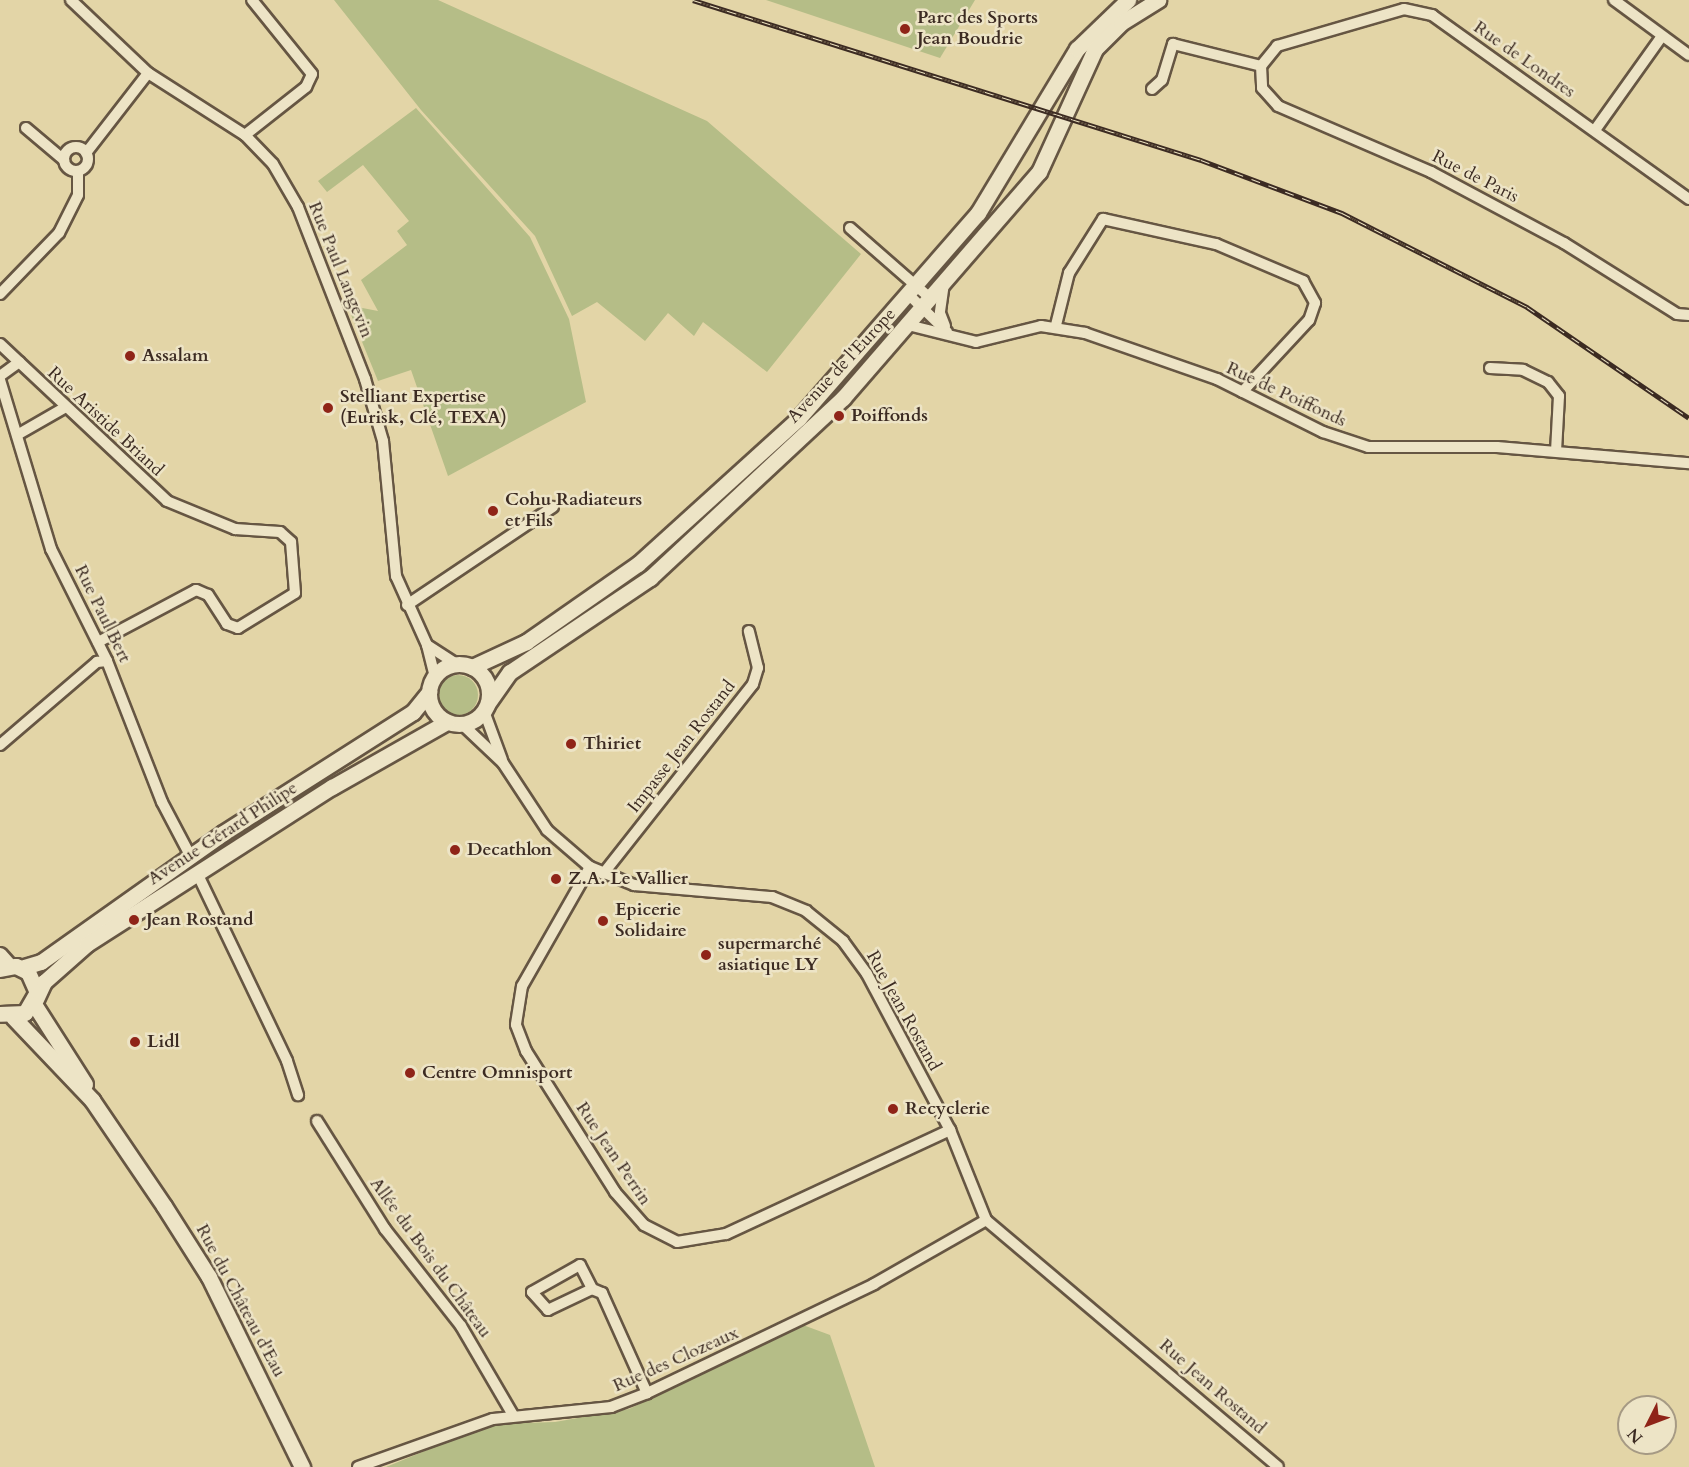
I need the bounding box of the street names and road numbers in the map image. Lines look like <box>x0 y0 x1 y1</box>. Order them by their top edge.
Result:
street label: Rue de Londres <box>1469 17 1579 103</box>
street label: Rue de Paris <box>1428 146 1522 208</box>
street label: Rue Paul Langevin <box>303 199 377 341</box>
street label: Avenue de l'Europe <box>783 304 901 428</box>
street label: Rue de Poiffonds <box>1223 358 1349 432</box>
street label: Rue Aristide Briand <box>43 363 167 481</box>
street label: Rue Paul Bert <box>69 562 135 666</box>
street label: Impasse Jean Rostand <box>624 676 740 818</box>
street label: Avenue Gérard Philipe <box>144 778 302 890</box>
street label: Rue Jean Rostand <box>861 947 945 1075</box>
street label: Rue Jean Perrin <box>571 1098 655 1210</box>
street label: Allée du Bois du Château <box>365 1174 495 1342</box>
street label: Rue du Château d'Eau <box>191 1221 289 1381</box>
street label: Rue des Clozeaux <box>610 1323 742 1397</box>
street label: Rue Jean Rostand <box>1154 1335 1270 1439</box>

